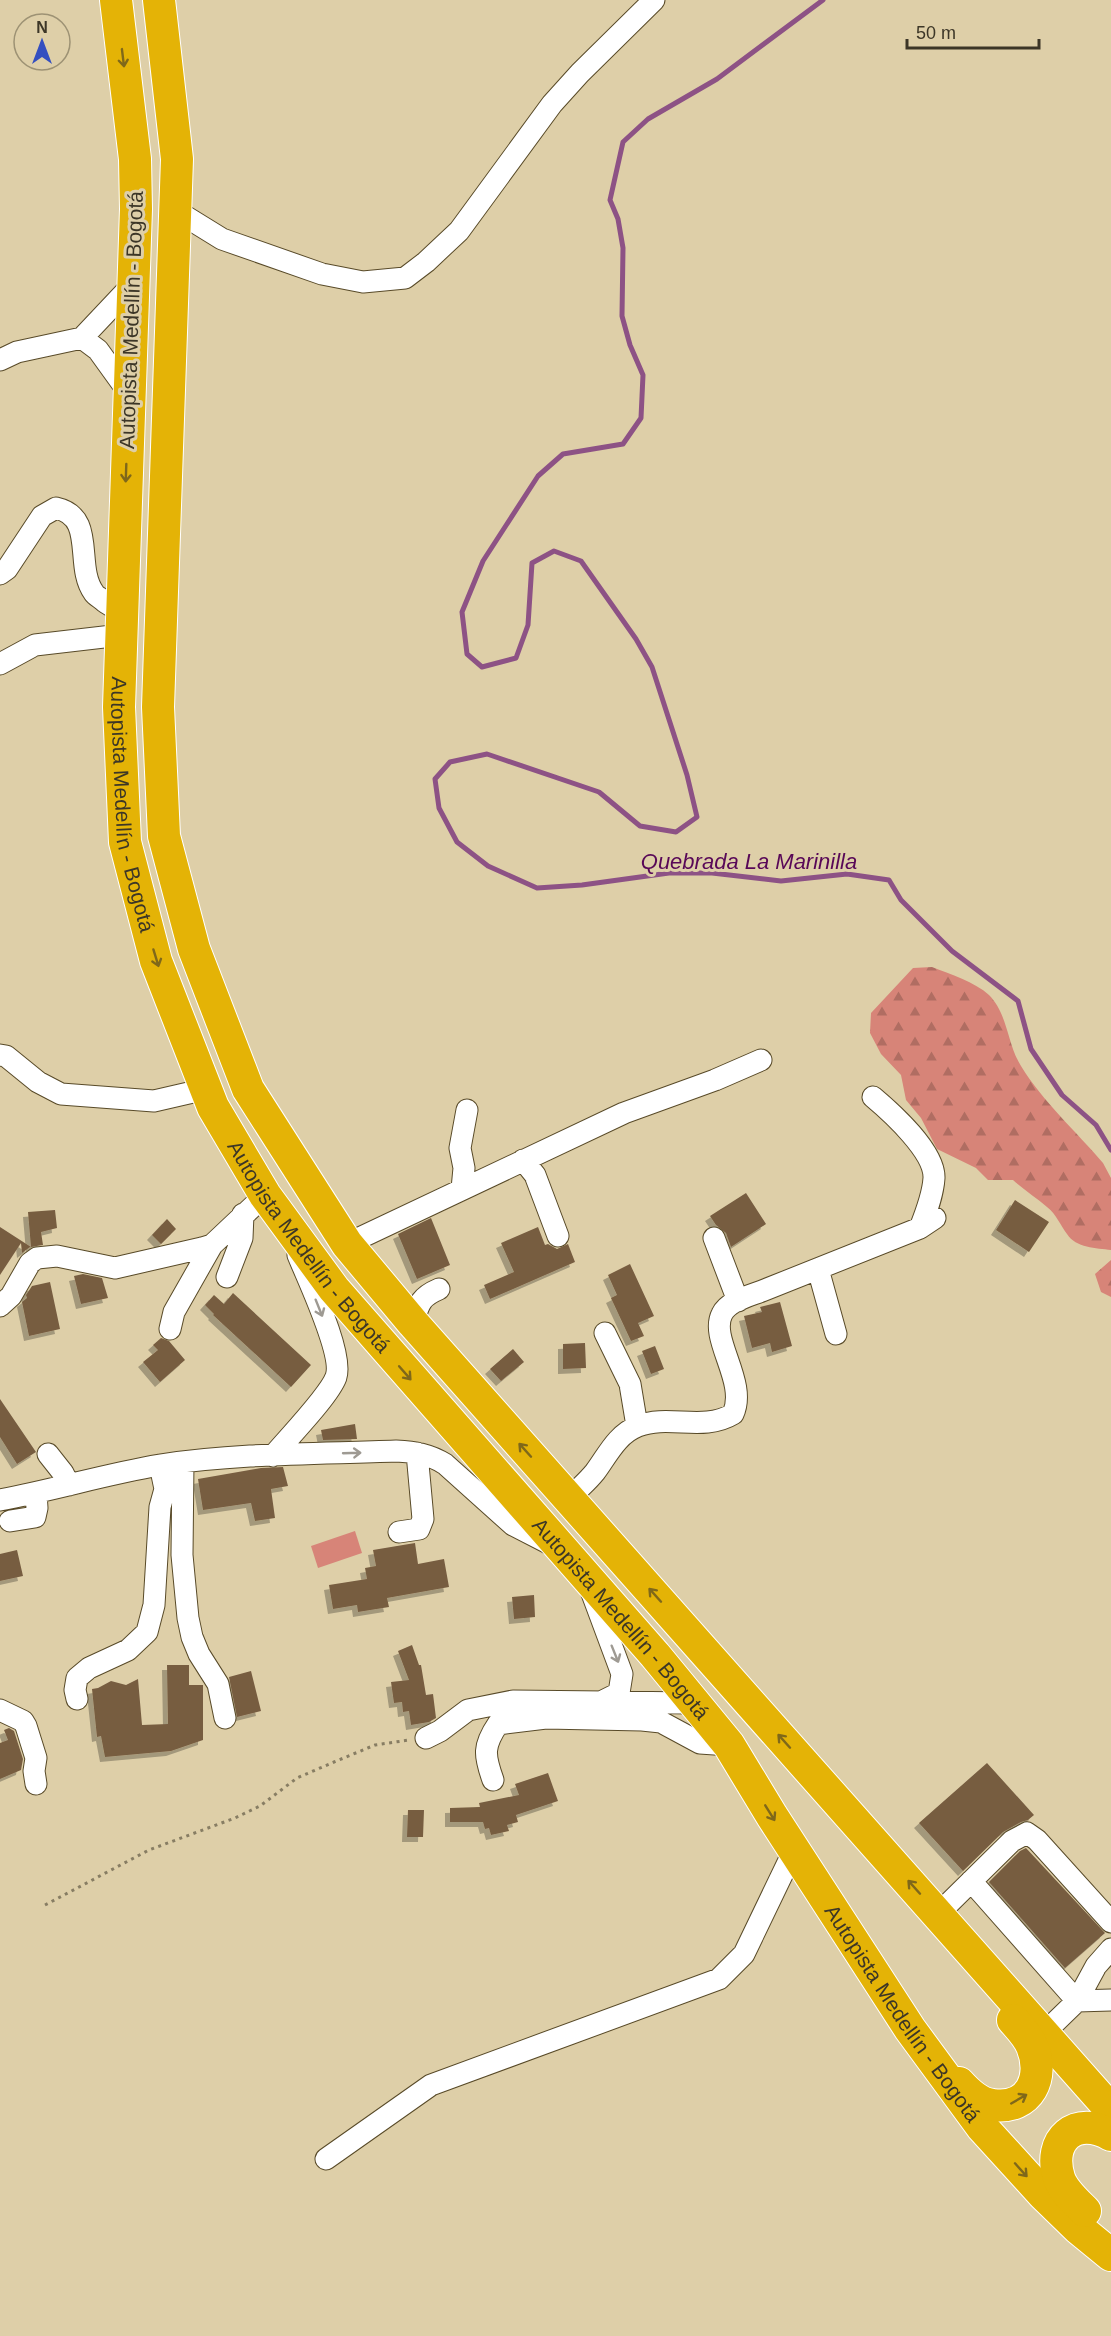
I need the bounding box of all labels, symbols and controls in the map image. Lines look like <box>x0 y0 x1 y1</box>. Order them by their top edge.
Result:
north arrow <box>12 12 72 72</box>
scale bar <box>907 12 1039 50</box>
text: N <box>36 19 48 36</box>
text: 50 m <box>916 23 956 43</box>
one-way arrow <box>117 48 128 68</box>
street label: Autopista Medellín - Bogotá <box>115 190 147 449</box>
one-way arrow <box>120 462 132 482</box>
street label: Autopista Medellín - Bogotá <box>107 676 160 935</box>
water label: Quebrada La Marinilla <box>641 849 857 874</box>
one-way arrow <box>151 948 162 967</box>
street label: Autopista Medellín - Bogotá <box>224 1136 396 1357</box>
one-way arrow <box>314 1298 325 1317</box>
one-way arrow <box>398 1365 412 1380</box>
one-way arrow <box>518 1442 532 1457</box>
one-way arrow <box>342 1447 362 1459</box>
street label: Autopista Medellín - Bogotá <box>528 1513 714 1724</box>
one-way arrow <box>648 1588 662 1603</box>
one-way arrow <box>610 1644 621 1663</box>
one-way arrow <box>777 1734 791 1749</box>
one-way arrow <box>765 1804 777 1821</box>
one-way arrow <box>907 1880 921 1895</box>
street label: Autopista Medellín - Bogotá <box>821 1900 986 2126</box>
one-way arrow <box>1011 2093 1028 2105</box>
one-way arrow <box>1014 2162 1028 2177</box>

